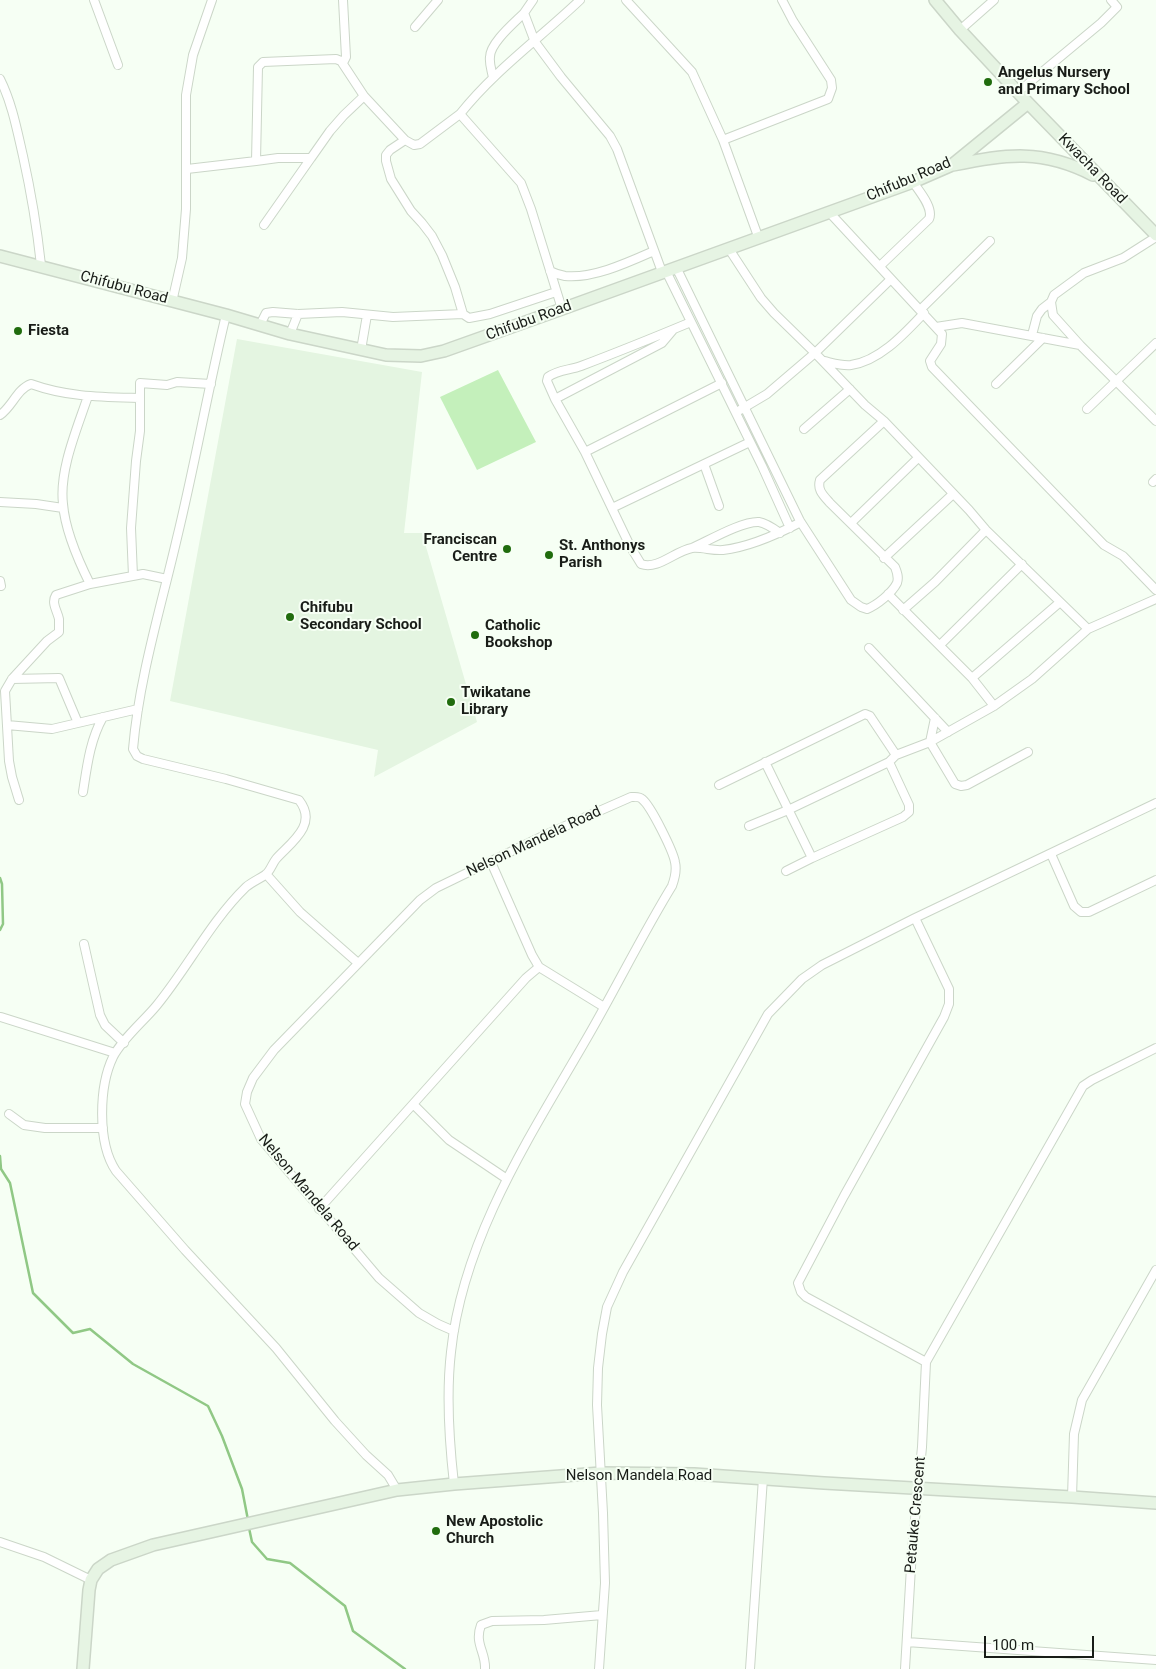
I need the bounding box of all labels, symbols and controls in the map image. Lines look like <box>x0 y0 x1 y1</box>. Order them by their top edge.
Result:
place label: Angelus Nursery and Primary School <box>998 64 1130 99</box>
marker: Angelus Nursery and Primary School <box>982 76 994 88</box>
street label: Kwacha Road <box>1054 130 1130 208</box>
street label: Chifubu Road <box>864 154 954 206</box>
street label: Chifubu Road <box>78 268 170 308</box>
street label: Chifubu Road <box>484 297 574 345</box>
place label: Fiesta <box>28 322 69 340</box>
marker: Fiesta <box>12 325 24 337</box>
place label: Franciscan Centre <box>424 531 497 566</box>
place label: St. Anthonys Parish <box>559 537 645 572</box>
marker: Franciscan Centre <box>501 543 513 555</box>
marker: St. Anthonys Parish <box>543 549 555 561</box>
place label: Chifubu Secondary School <box>300 599 422 634</box>
marker: Chifubu Secondary School <box>284 611 296 623</box>
place label: Catholic Bookshop <box>485 617 553 652</box>
marker: Catholic Bookshop <box>469 629 481 641</box>
place label: Twikatane Library <box>461 684 531 719</box>
marker: Twikatane Library <box>445 696 457 708</box>
street label: Nelson Mandela Road <box>464 803 604 881</box>
street label: Nelson Mandela Road <box>254 1131 362 1255</box>
street label: Petauke Crescent <box>902 1456 930 1574</box>
street label: Nelson Mandela Road <box>566 1467 712 1485</box>
place label: New Apostolic Church <box>446 1513 543 1548</box>
marker: New Apostolic Church <box>430 1525 442 1537</box>
scale bar <box>986 1626 1096 1658</box>
text: 100 m <box>992 1636 1034 1654</box>

